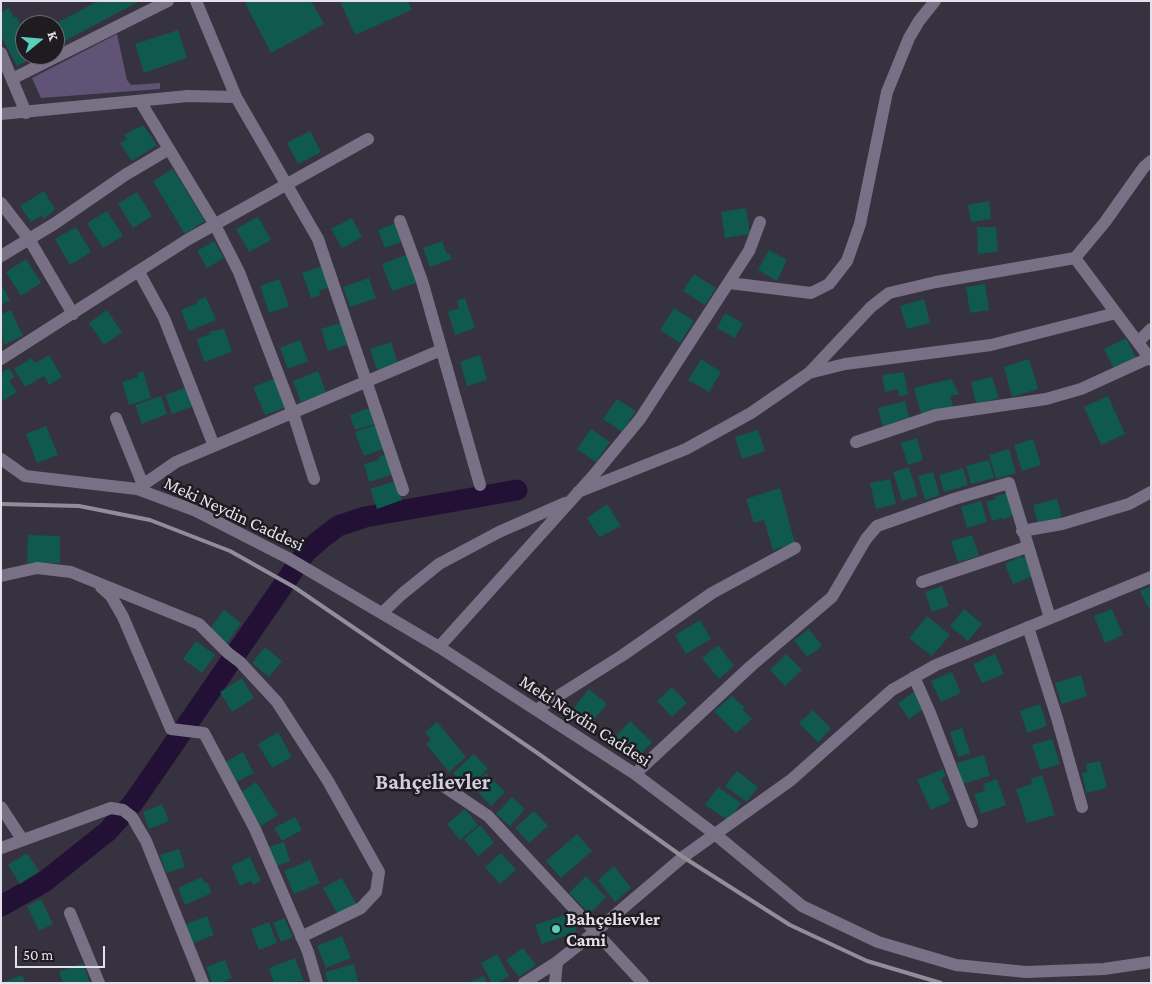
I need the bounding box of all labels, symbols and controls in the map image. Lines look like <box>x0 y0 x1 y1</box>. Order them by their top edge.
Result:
north arrow <box>15 15 65 65</box>
text: K <box>44 29 62 43</box>
street label: Meki Neydin Caddesi <box>161 472 307 556</box>
street label: Meki Neydin Caddesi <box>515 671 655 771</box>
district label: Bahçelievler <box>375 769 491 795</box>
place label: Bahçelievler Cami <box>566 908 660 951</box>
marker: Bahçelievler Cami <box>550 923 562 935</box>
scale bar <box>18 936 108 968</box>
text: 50 m <box>23 947 53 963</box>

